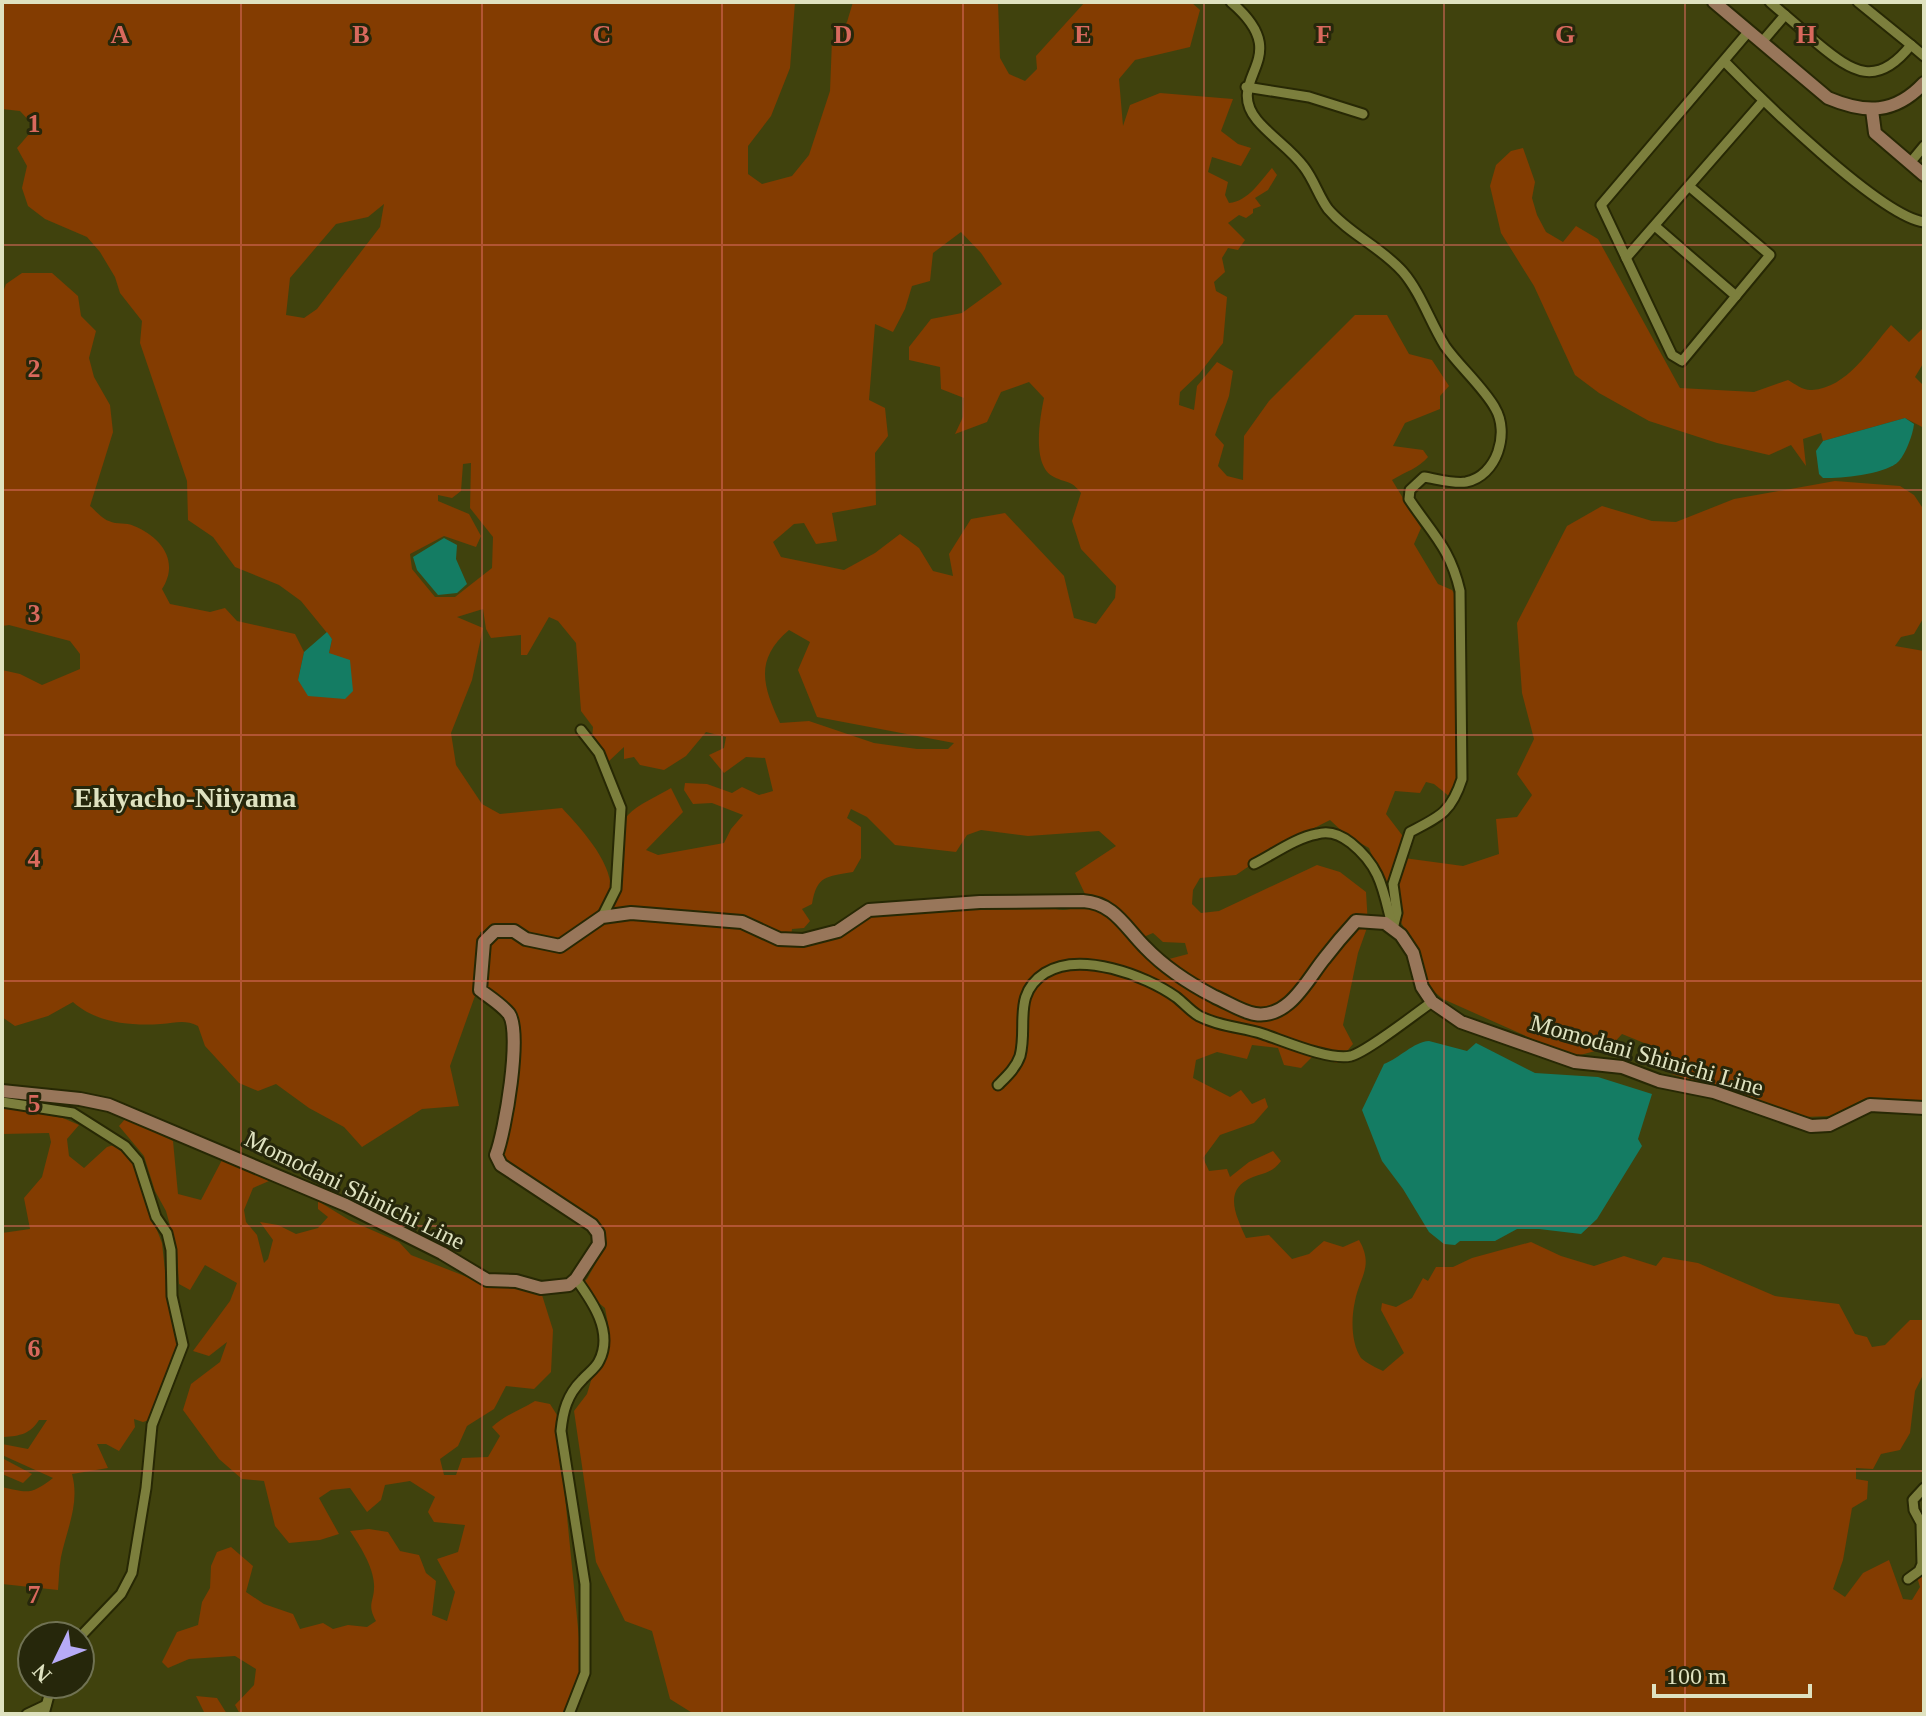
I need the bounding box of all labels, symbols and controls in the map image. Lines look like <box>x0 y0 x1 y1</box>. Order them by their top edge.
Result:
text: A <box>111 20 130 49</box>
text: B <box>352 20 370 49</box>
text: C <box>593 20 611 49</box>
text: D <box>834 20 852 49</box>
text: E <box>1074 20 1092 49</box>
text: F <box>1316 20 1332 49</box>
text: G <box>1555 20 1575 49</box>
text: H <box>1796 20 1816 49</box>
text: 1 <box>28 109 41 138</box>
text: 2 <box>28 354 41 383</box>
text: 3 <box>28 599 41 628</box>
district label: Ekiyacho-Niiyama <box>74 782 296 813</box>
text: 4 <box>28 844 41 873</box>
street label: Momodani Shinichi Line <box>1527 1009 1767 1101</box>
text: 5 <box>28 1089 41 1118</box>
street label: Momodani Shinichi Line <box>241 1125 469 1255</box>
text: 6 <box>28 1334 41 1363</box>
text: 7 <box>28 1580 41 1609</box>
north arrow <box>16 1620 96 1700</box>
scale bar <box>1654 1648 1810 1698</box>
text: N <box>27 1659 56 1688</box>
text: 100 m <box>1666 1663 1727 1689</box>

